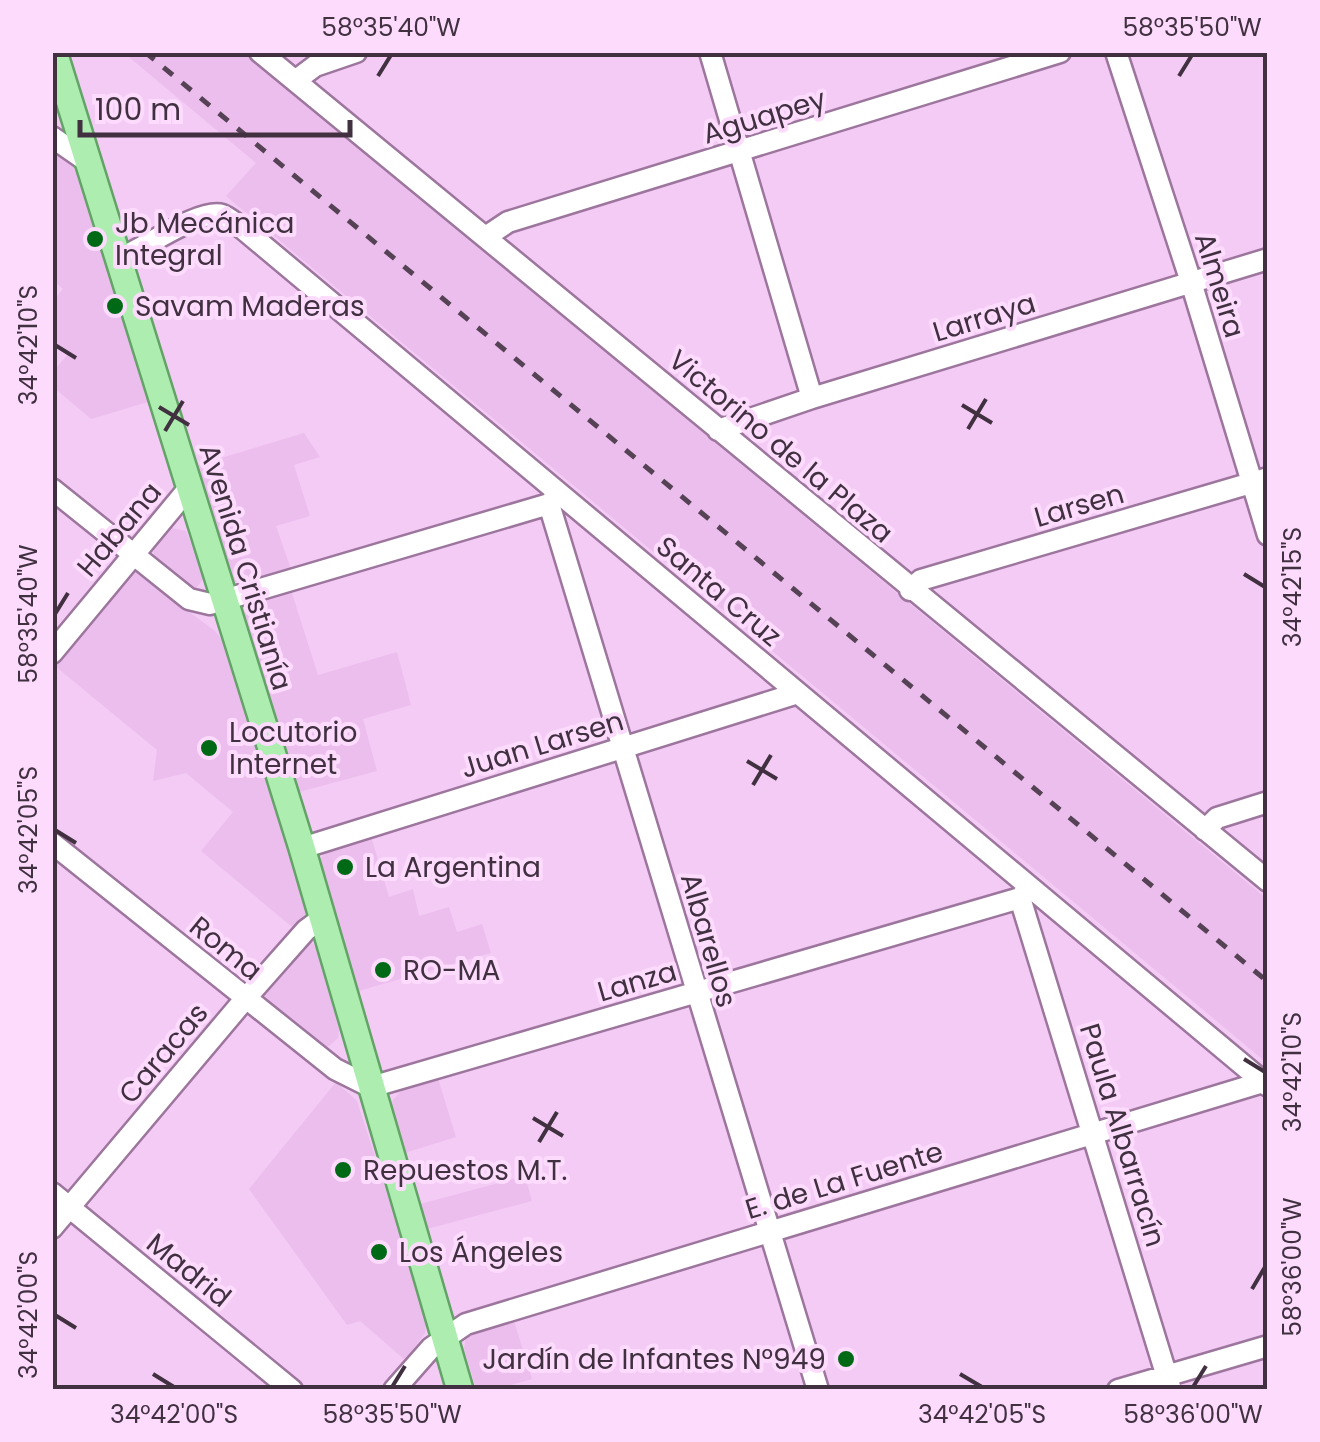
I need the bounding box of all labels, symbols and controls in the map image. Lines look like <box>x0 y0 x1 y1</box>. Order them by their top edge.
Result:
text: 58°35'40"W <box>321 10 461 45</box>
text: 58°35'50"W <box>1122 10 1262 45</box>
scale bar <box>80 75 350 137</box>
street label: Aguapey <box>698 79 831 154</box>
text: 100 m <box>95 88 181 131</box>
place label: Jb Mecánica Integral <box>115 204 294 275</box>
marker: Jb Mecánica Integral <box>84 228 106 250</box>
street label: Almeira <box>1185 228 1254 343</box>
street label: Larraya <box>928 283 1040 352</box>
text: 34°42'10"S <box>11 285 46 405</box>
place label: Savam Maderas <box>135 287 365 326</box>
marker: Savam Maderas <box>104 295 126 317</box>
street label: Victorino de la Plaza <box>660 341 901 552</box>
street label: Avenida Cristianía <box>190 439 302 695</box>
street label: Habana <box>68 473 171 585</box>
street label: Larsen <box>1030 474 1128 537</box>
street label: Santa Cruz <box>648 527 790 655</box>
text: 34°42'15"S <box>1275 527 1310 647</box>
text: 58°35'40"W <box>11 544 46 684</box>
street label: Juan Larsen <box>456 701 628 788</box>
place label: Locutorio Internet <box>229 713 357 784</box>
marker: Locutorio Internet <box>198 737 220 759</box>
text: 34°42'05"S <box>11 766 46 894</box>
place label: La Argentina <box>365 848 541 887</box>
marker: La Argentina <box>334 856 356 878</box>
street label: Albarellos <box>671 869 746 1012</box>
street label: Roma <box>181 907 270 990</box>
place label: RO-MA <box>403 951 500 990</box>
street label: Lanza <box>593 952 681 1011</box>
marker: RO-MA <box>372 959 394 981</box>
street label: Caracas <box>110 995 217 1112</box>
text: 34°42'10"S <box>1275 1012 1310 1132</box>
street label: Paula Albarracín <box>1070 1019 1175 1252</box>
street label: E. de La Fuente <box>740 1132 948 1229</box>
place label: Repuestos M.T. <box>363 1151 567 1190</box>
marker: Repuestos M.T. <box>332 1159 354 1181</box>
text: 58°36'00"W <box>1275 1197 1310 1337</box>
street label: Madrid <box>138 1224 239 1316</box>
place label: Los Ángeles <box>399 1233 563 1272</box>
marker: Los Ángeles <box>368 1241 390 1263</box>
text: 34°42'00"S <box>11 1251 46 1379</box>
place label: Jardín de Infantes N°949 <box>482 1340 826 1379</box>
marker: Jardín de Infantes N°949 <box>835 1348 857 1370</box>
text: 34°42'00"S <box>110 1397 238 1432</box>
text: 58°35'50"W <box>322 1397 462 1432</box>
text: 34°42'05"S <box>918 1397 1046 1432</box>
text: 58°36'00"W <box>1123 1397 1263 1432</box>

